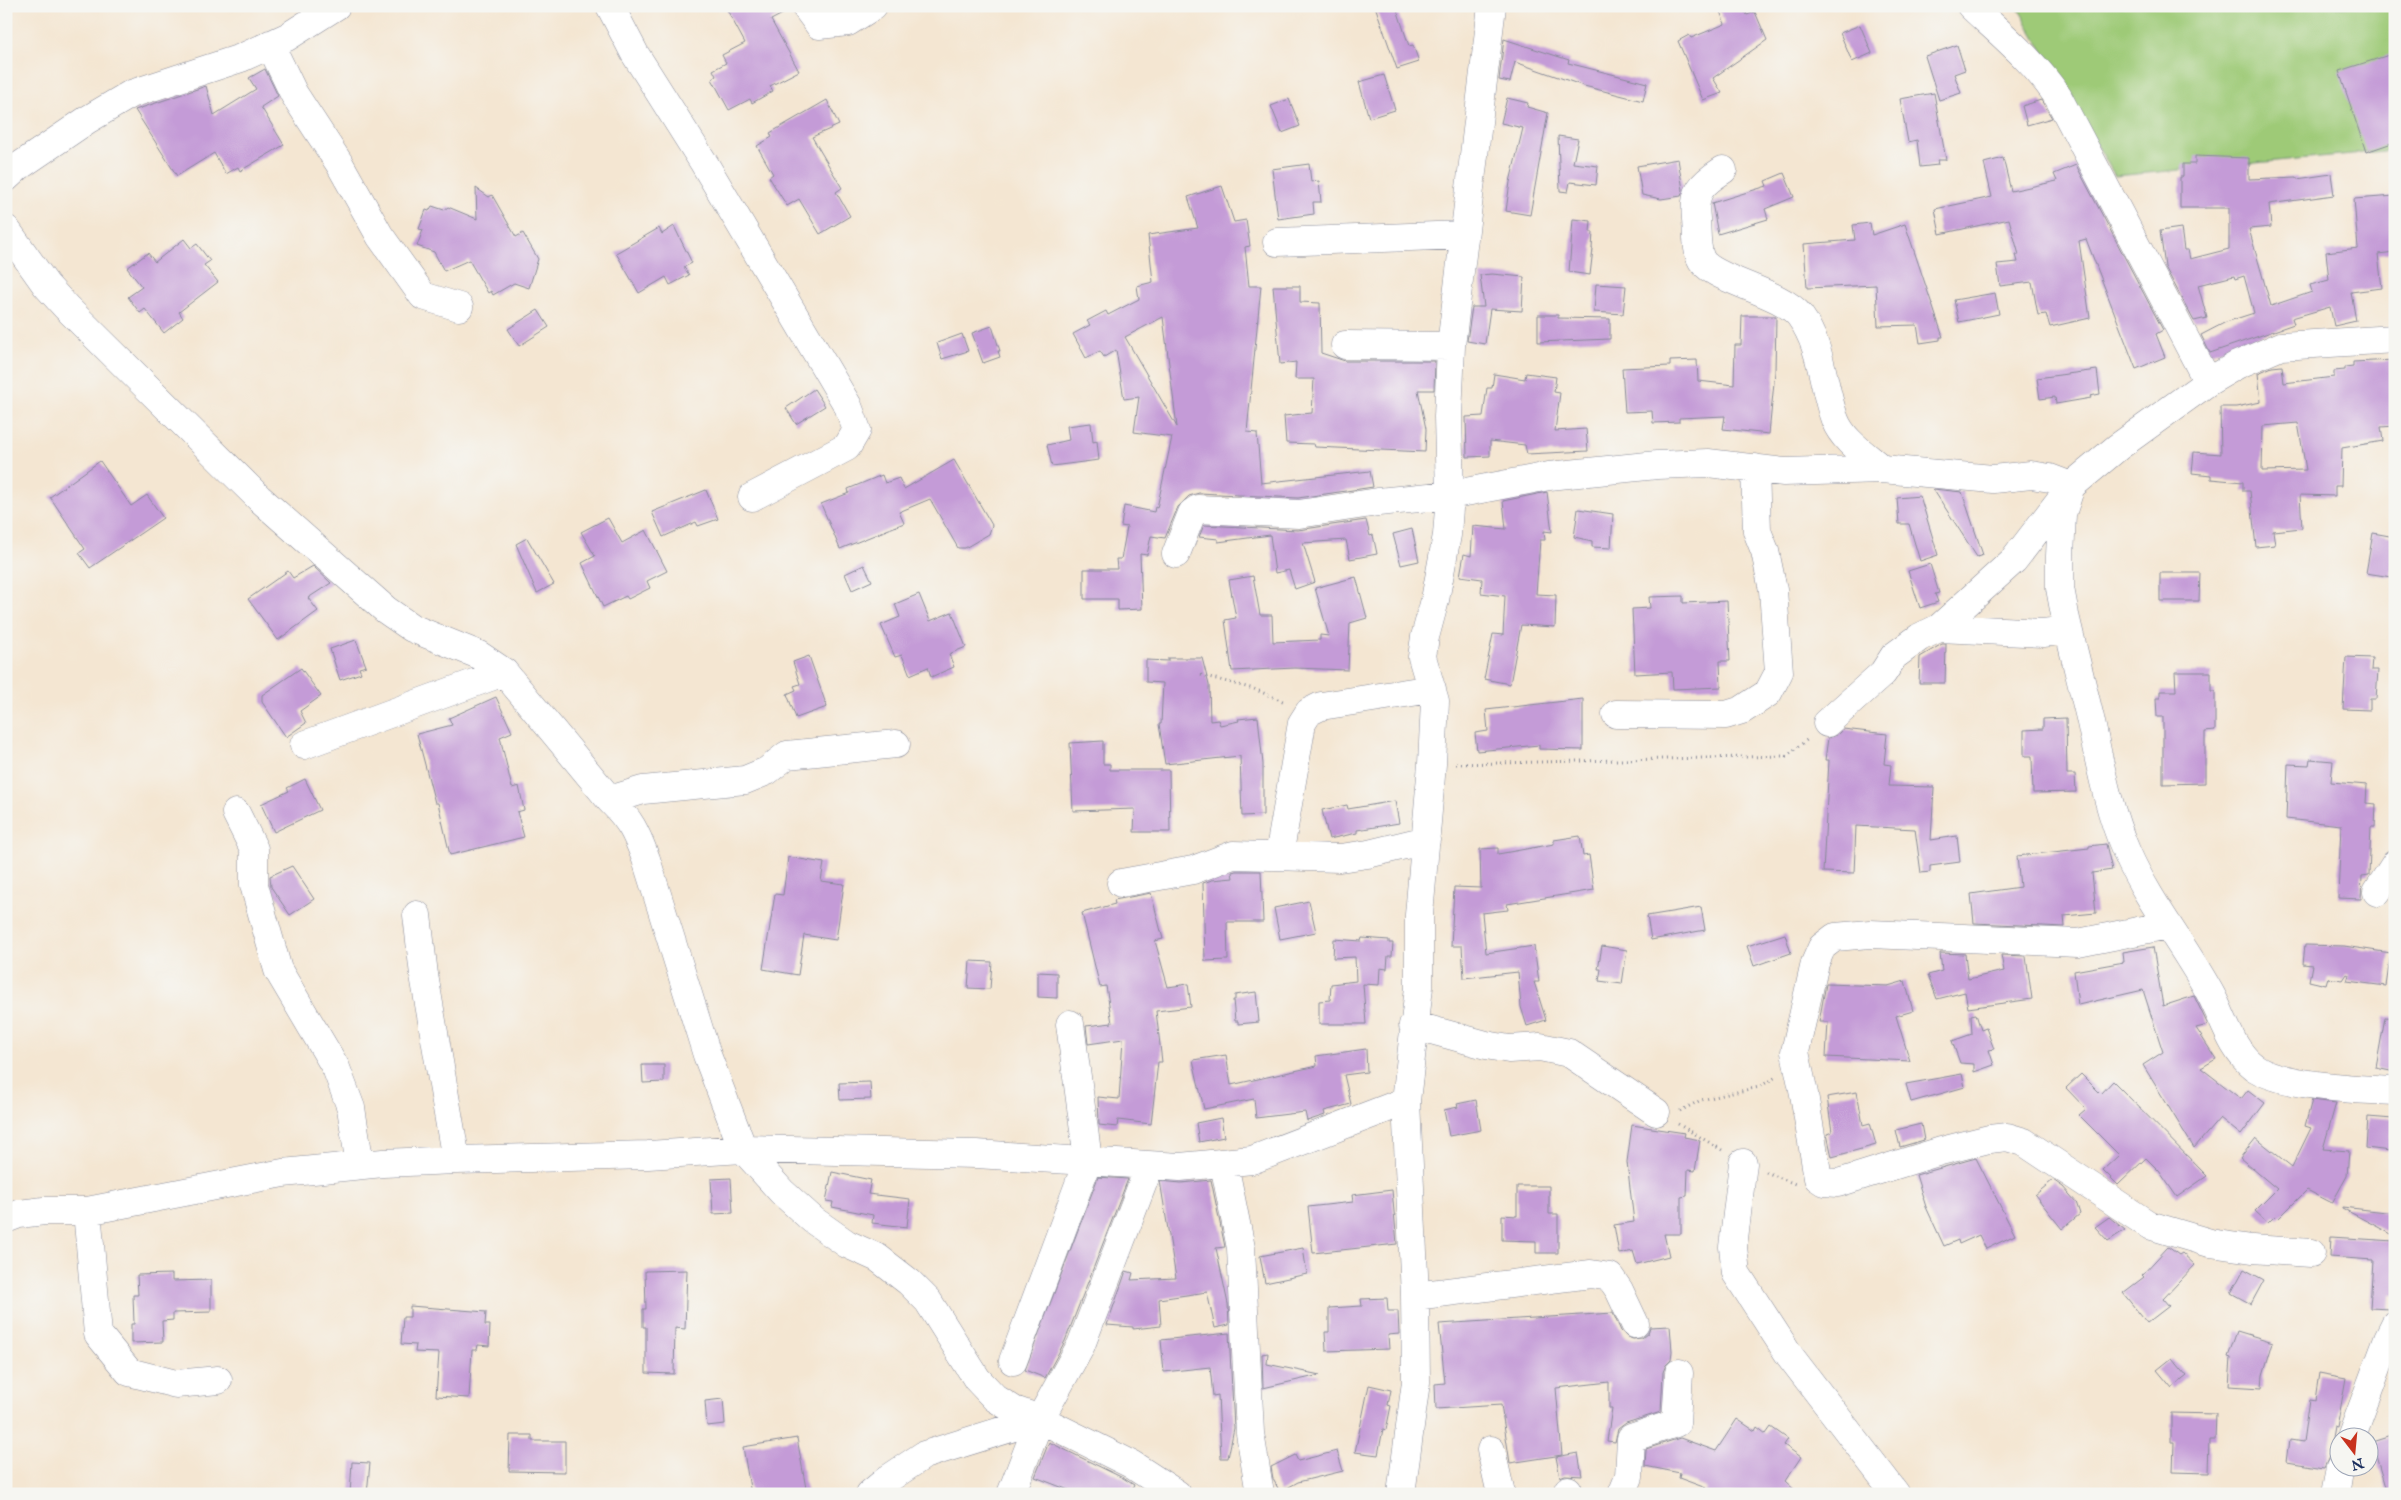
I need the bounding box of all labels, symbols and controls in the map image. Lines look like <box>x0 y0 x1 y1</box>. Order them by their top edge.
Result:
north arrow <box>2328 1428 2378 1478</box>
text: N <box>2349 1453 2367 1474</box>

